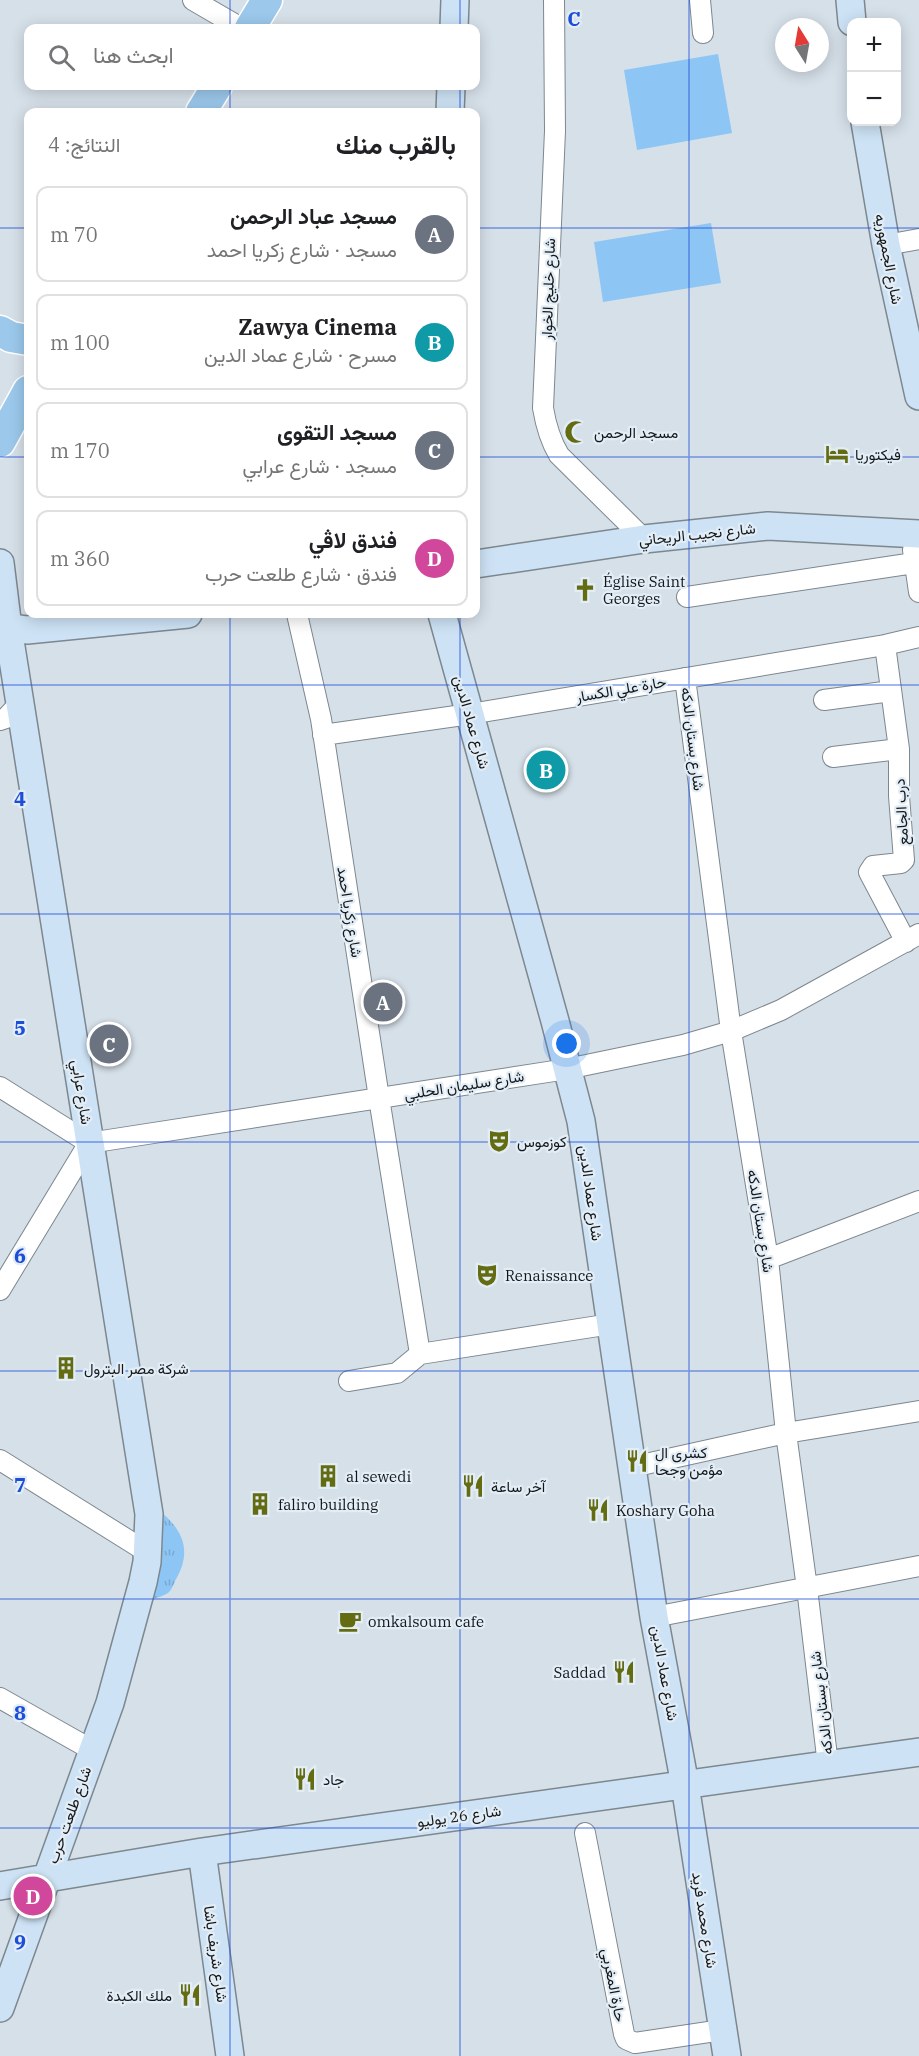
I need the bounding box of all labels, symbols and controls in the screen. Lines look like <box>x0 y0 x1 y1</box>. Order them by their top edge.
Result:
text: C <box>567 5 581 32</box>
north arrow <box>775 18 829 72</box>
map controls <box>847 18 901 126</box>
button: + <box>847 18 901 72</box>
search box <box>24 24 480 90</box>
text: ابحث هنا <box>93 40 174 69</box>
icon: search <box>45 41 78 74</box>
button: − <box>847 72 901 126</box>
text: بالقرب منك <box>336 127 456 161</box>
text: النتائج: 4 <box>48 131 120 158</box>
text: مسجد عباد الرحمن <box>230 201 397 230</box>
street label: شارع الجمهوريه <box>869 212 907 307</box>
text: 70 m <box>50 221 98 248</box>
text: A <box>428 221 442 248</box>
text: مسجد · شارع زكريا احمد <box>207 236 397 263</box>
street label: شارع خليج الخوار <box>537 238 561 341</box>
text: Zawya Cinema <box>238 312 397 341</box>
text: 100 m <box>50 329 110 356</box>
text: B <box>427 329 442 356</box>
text: مسرح · شارع عماد الدين <box>204 341 397 368</box>
text: مسجد التقوى <box>277 417 397 446</box>
mosque icon: مسجد الرحمن <box>563 419 589 445</box>
place label: مسجد الرحمن <box>594 423 678 443</box>
text: 170 m <box>50 437 110 464</box>
text: C <box>428 437 441 464</box>
hotel icon: فيكتوريا <box>824 441 850 467</box>
place label: فيكتوريا <box>855 445 901 464</box>
text: مسجد · شارع عرابي <box>242 452 397 479</box>
street label: شارع نجيب الريحاني <box>638 518 757 554</box>
text: فندق لاڤي <box>309 525 397 554</box>
text: 360 m <box>50 545 110 572</box>
text: D <box>427 545 442 572</box>
text: فندق · شارع طلعت حرب <box>205 560 397 587</box>
place label: Église Saint Georges <box>603 572 685 608</box>
church icon: Église Saint Georges <box>572 577 598 603</box>
street label: حارة علي الكسار <box>573 672 668 710</box>
street label: شارع عماد الدين <box>448 673 494 772</box>
street label: شارع بستان الدكه <box>675 686 709 792</box>
pin: B <box>526 748 566 792</box>
street label: درب الجامع <box>890 778 914 846</box>
text: 4 <box>14 785 26 812</box>
street label: شارع زكريا احمد <box>331 865 367 959</box>
pin: A <box>364 980 403 1024</box>
text: 5 <box>14 1014 26 1041</box>
pin: C <box>90 1022 128 1066</box>
your location <box>552 1029 581 1058</box>
street label: شارع عرابي <box>64 1058 97 1127</box>
street label: شارع سليمان الحلبي <box>403 1066 526 1108</box>
theatre icon: كوزموس <box>486 1128 512 1154</box>
place label: كوزموس <box>517 1132 567 1152</box>
street label: شارع عماد الدين <box>573 1144 607 1243</box>
street label: شارع بستان الدكه <box>741 1168 779 1274</box>
text: 6 <box>14 1242 26 1269</box>
theatre icon: Renaissance <box>474 1262 500 1288</box>
place label: Renaissance <box>505 1266 593 1285</box>
building icon: شركة مصر البترول <box>53 1355 79 1381</box>
place label: شركة مصر البترول <box>84 1359 189 1378</box>
place label: كشرى ال مؤمن وجحا <box>655 1443 723 1480</box>
restaurant icon: كشرى ال مؤمن وجحا <box>624 1448 650 1474</box>
building icon: al sewedi <box>315 1463 341 1489</box>
place label: al sewedi <box>346 1467 411 1486</box>
text: 7 <box>14 1471 26 1498</box>
restaurant icon: آخر ساعة <box>460 1473 486 1499</box>
place label: آخر ساعة <box>491 1477 547 1496</box>
building icon: faliro building <box>247 1491 273 1517</box>
place label: faliro building <box>278 1495 378 1514</box>
restaurant icon: Koshary Goha <box>585 1497 611 1523</box>
place label: Koshary Goha <box>616 1501 715 1520</box>
cafe icon: omkalsoum cafe <box>337 1608 363 1634</box>
place label: omkalsoum cafe <box>368 1612 484 1631</box>
street label: شارع عماد الدين <box>645 1624 683 1723</box>
street label: شارع بستان الدكه <box>805 1650 839 1756</box>
restaurant icon: Saddad <box>611 1659 637 1685</box>
place label: Saddad <box>553 1663 606 1682</box>
text: 8 <box>14 1699 26 1726</box>
street label: شارع طلعت حرب <box>43 1764 97 1867</box>
restaurant icon: جاد <box>292 1766 318 1792</box>
place label: جاد <box>323 1770 344 1789</box>
street label: شارع 26 يوليو <box>416 1801 503 1833</box>
street label: شارع محمد فريد <box>686 1870 722 1970</box>
pin: D <box>14 1874 52 1918</box>
street label: شارع شريف باشا <box>198 1904 232 2004</box>
text: 9 <box>14 1928 26 1955</box>
street label: حارة المغربي <box>594 1947 630 2024</box>
restaurant icon: ملك الكبدة <box>177 1982 203 2008</box>
place label: ملك الكبدة <box>106 1986 172 2005</box>

